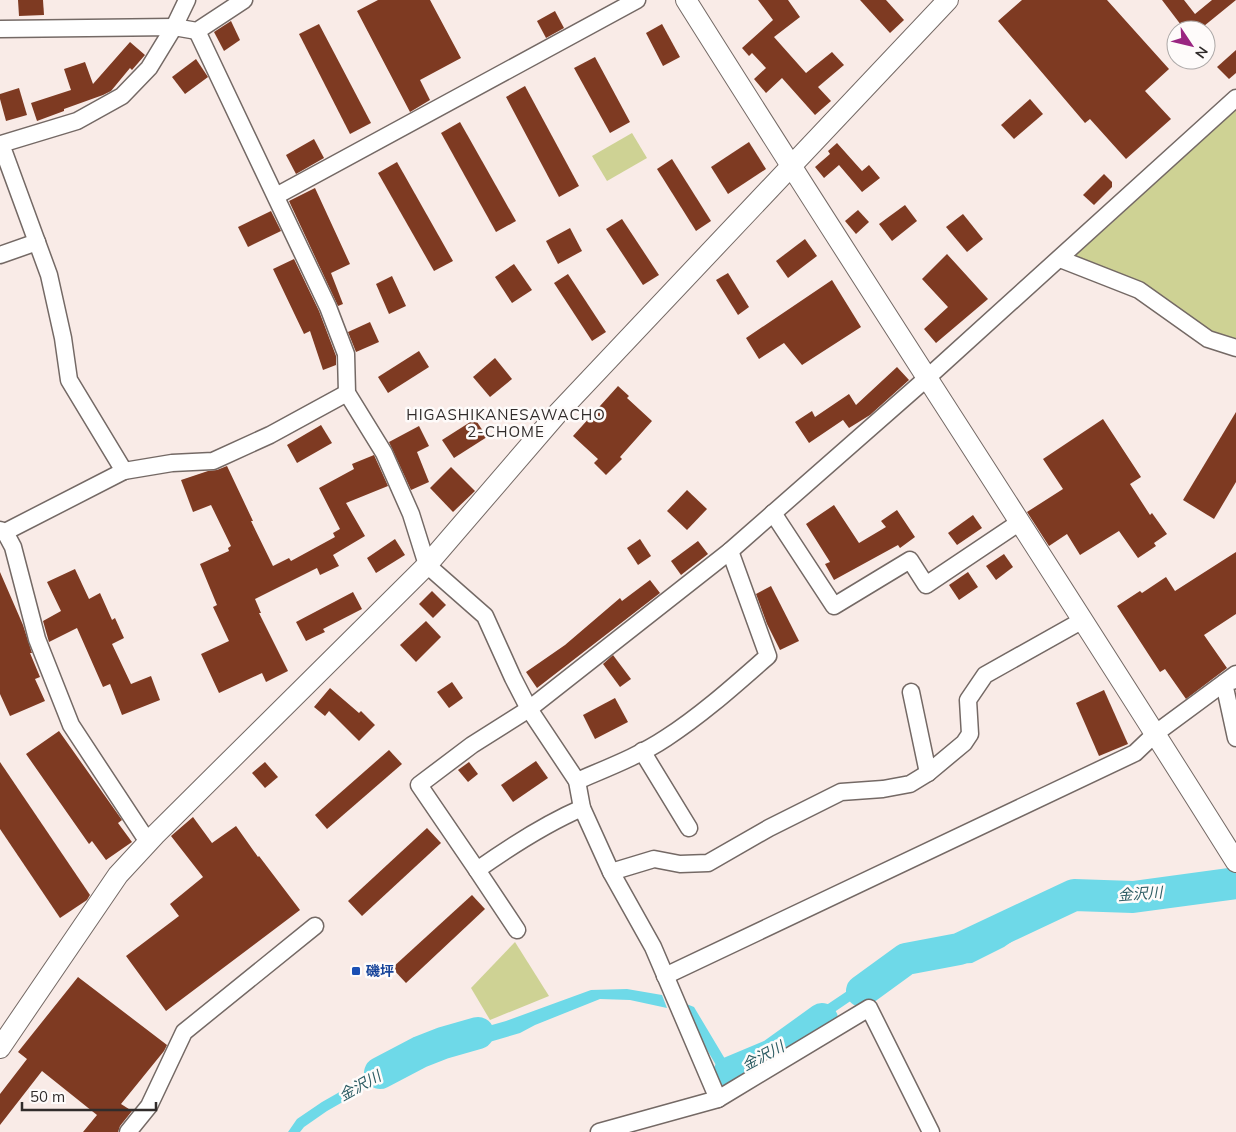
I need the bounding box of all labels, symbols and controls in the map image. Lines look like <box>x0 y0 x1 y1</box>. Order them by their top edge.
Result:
north arrow <box>1166 20 1216 70</box>
text: N <box>1191 43 1212 62</box>
district label: HIGASHIKANESAWACHO 2-CHOME <box>406 405 606 441</box>
water label: 金沢川 <box>1117 882 1165 905</box>
place label: 磯坪 <box>365 962 394 980</box>
marker: 磯坪 <box>350 965 362 977</box>
water label: 金沢川 <box>738 1036 789 1075</box>
water label: 金沢川 <box>335 1065 386 1105</box>
scale bar <box>22 1080 156 1112</box>
text: 50 m <box>30 1087 65 1106</box>

